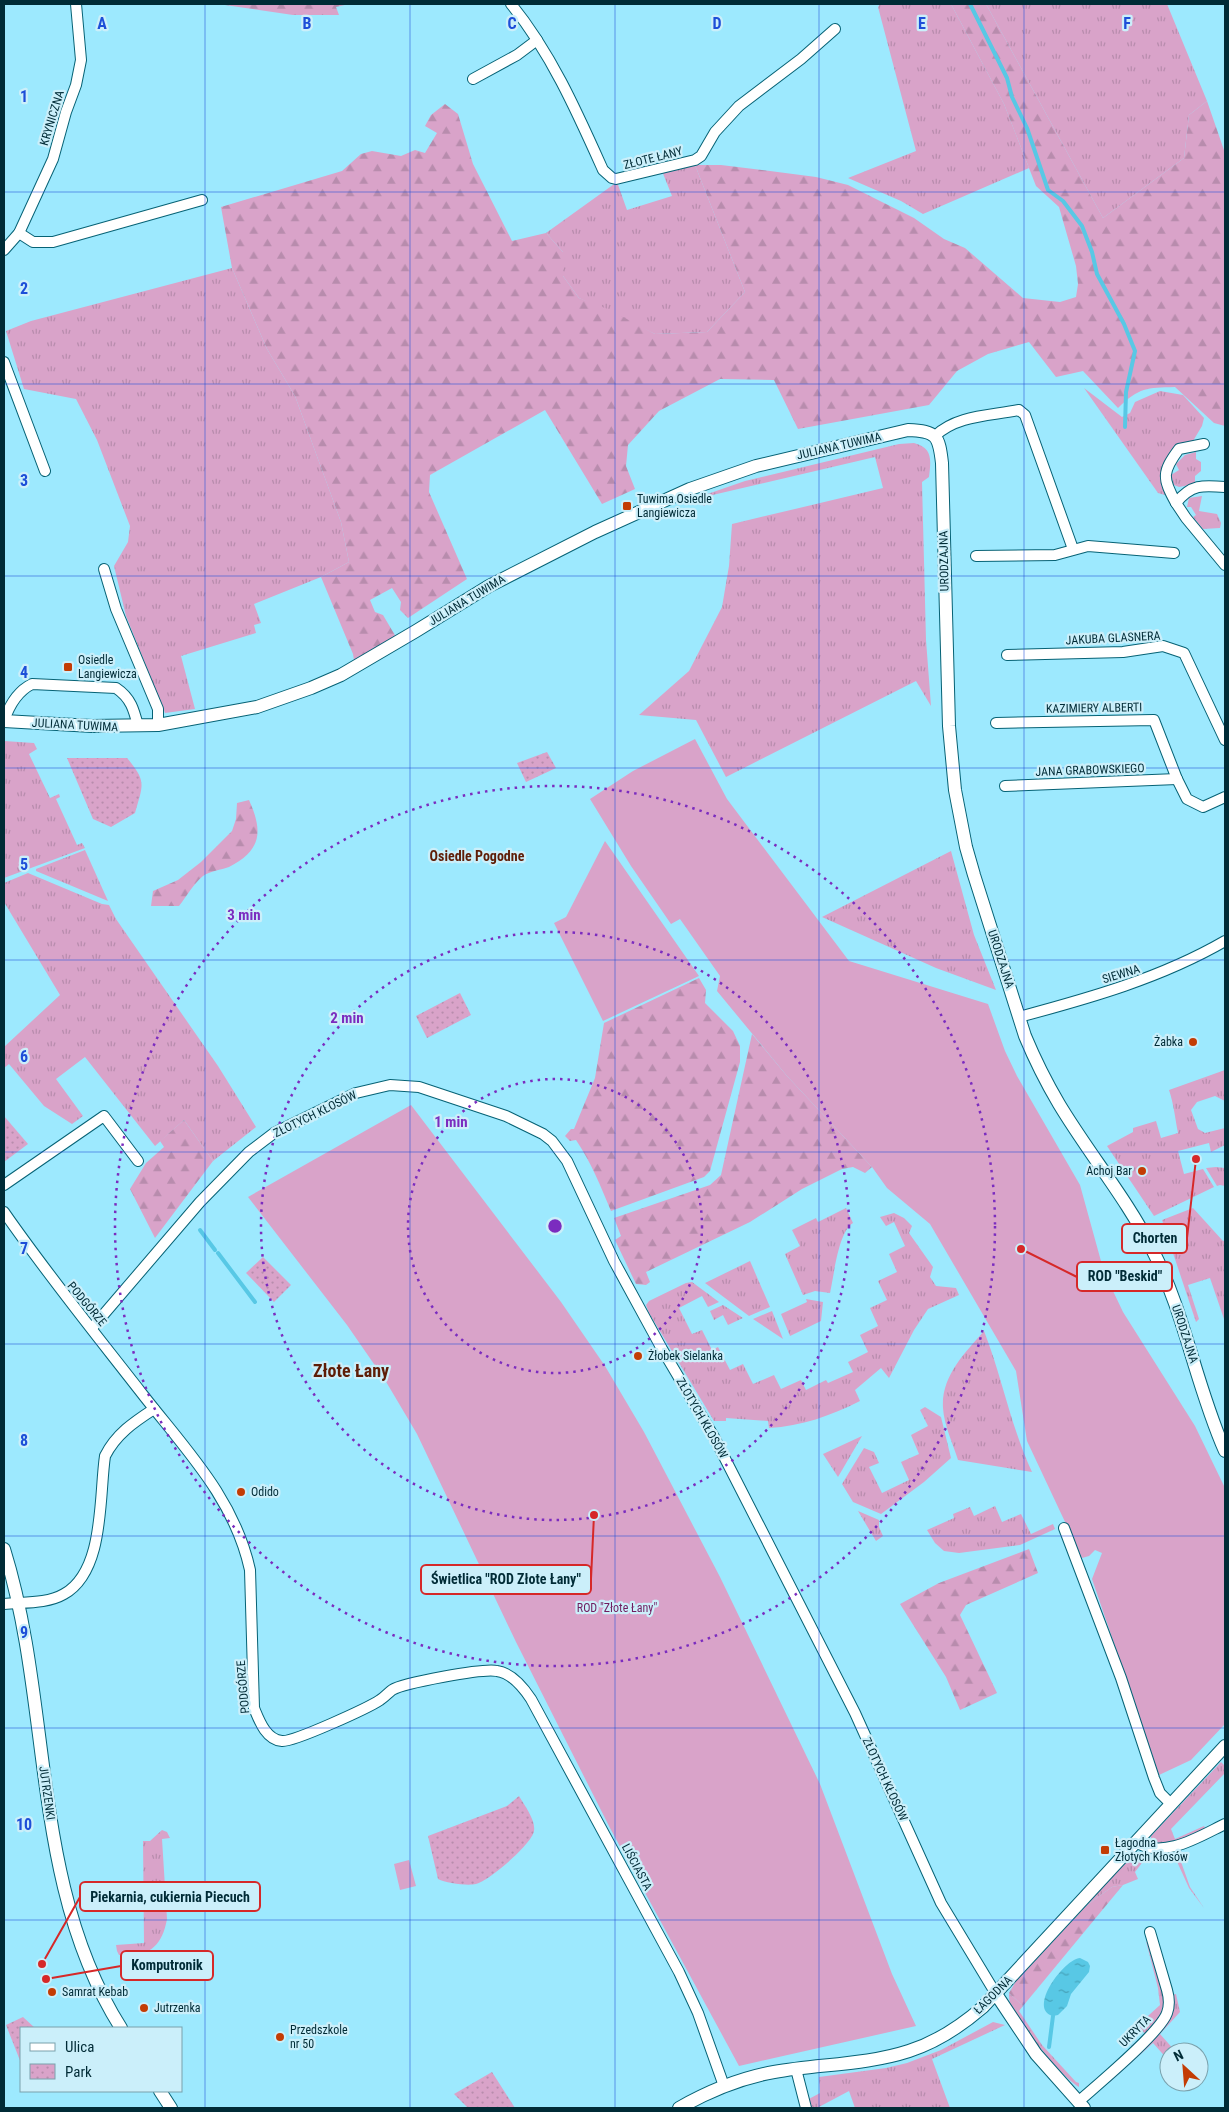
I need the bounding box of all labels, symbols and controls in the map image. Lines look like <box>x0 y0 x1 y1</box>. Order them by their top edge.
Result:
text: A <box>97 14 107 33</box>
text: B <box>303 14 312 33</box>
text: C <box>507 14 517 33</box>
text: D <box>712 14 722 33</box>
text: E <box>918 14 926 33</box>
text: F <box>1123 14 1131 33</box>
text: 1 <box>20 87 28 106</box>
street label: KRYNICZNA <box>37 89 67 147</box>
street label: ZŁOTE ŁANY <box>622 144 685 172</box>
text: 2 <box>20 279 28 298</box>
street label: JULIANA TUWIMA <box>795 429 883 463</box>
text: 3 <box>20 471 28 490</box>
place label: Tuwima Osiedle Langiewicza <box>637 492 712 520</box>
marker: Tuwima Osiedle Langiewicza <box>621 500 633 512</box>
street label: URODZAJNA <box>936 531 952 591</box>
street label: JULIANA TUWIMA <box>426 572 508 628</box>
street label: JAKUBA GLASNERA <box>1065 629 1161 647</box>
place label: Osiedle Langiewicza <box>78 653 137 681</box>
marker: Osiedle Langiewicza <box>62 661 74 673</box>
text: 4 <box>20 663 28 682</box>
street label: KAZIMIERY ALBERTI <box>1046 700 1142 716</box>
street label: JULIANA TUWIMA <box>31 716 119 734</box>
street label: JANA GRABOWSKIEGO <box>1035 761 1145 779</box>
district label: Osiedle Pogodne <box>430 848 525 864</box>
text: 5 <box>20 855 28 874</box>
text: 3 min <box>227 906 261 924</box>
street label: URODZAJNA <box>985 928 1017 990</box>
street label: SIEWNA <box>1100 962 1142 986</box>
text: 2 min <box>330 1009 364 1027</box>
place label: Żabka <box>1154 1034 1183 1049</box>
marker: Żabka <box>1187 1036 1199 1048</box>
text: 6 <box>20 1047 28 1066</box>
street label: ZŁOTYCH KŁOSÓW <box>271 1087 359 1140</box>
text: 1 min <box>434 1113 468 1131</box>
place label: Achoj Bar <box>1086 1164 1132 1178</box>
marker: Achoj Bar <box>1136 1165 1148 1177</box>
centre of rings <box>546 1217 564 1235</box>
callout: Chorten <box>1122 1224 1187 1253</box>
text: Chorten <box>1133 1230 1177 1246</box>
text: 7 <box>20 1239 28 1258</box>
callout: ROD "Beskid" <box>1077 1262 1172 1291</box>
text: ROD "Beskid" <box>1088 1268 1163 1284</box>
street label: PODGÓRZE <box>64 1278 110 1329</box>
street label: URODZAJNA <box>1169 1303 1201 1365</box>
place label: Żłobek Sielanka <box>648 1348 723 1363</box>
marker: Żłobek Sielanka <box>632 1350 644 1362</box>
district label: Złote Łany <box>313 1360 389 1381</box>
street label: ZŁOTYCH KŁOSÓW <box>673 1375 732 1461</box>
text: 8 <box>20 1431 28 1450</box>
place label: Odido <box>251 1485 279 1499</box>
marker: Odido <box>235 1486 247 1498</box>
callout: Świetlica "ROD Złote Łany" <box>421 1565 591 1594</box>
text: Świetlica "ROD Złote Łany" <box>431 1570 581 1587</box>
park label: ROD "Złote Łany" <box>577 1601 657 1615</box>
text: 9 <box>20 1623 28 1642</box>
street label: PODGÓRZE <box>233 1660 252 1714</box>
street label: ZŁOTYCH KŁOSÓW <box>860 1735 911 1823</box>
street label: JUTRZENKI <box>36 1765 58 1821</box>
text: 10 <box>16 1815 32 1834</box>
place label: Łagodna Złotych Kłosów <box>1115 1836 1188 1864</box>
street label: LIŚCIASTA <box>619 1841 656 1893</box>
marker: Łagodna Złotych Kłosów <box>1099 1844 1111 1856</box>
callout: Piekarnia, cukiernia Piecuch <box>80 1882 260 1911</box>
text: Piekarnia, cukiernia Piecuch <box>90 1889 250 1905</box>
callout: Komputronik <box>121 1951 213 1980</box>
text: Komputronik <box>131 1957 203 1973</box>
street label: ŁAGODNA <box>971 1973 1015 2017</box>
place label: Samrat Kebab <box>62 1985 128 1999</box>
marker: Samrat Kebab <box>46 1986 58 1998</box>
place label: Jutrzenka <box>154 2001 201 2015</box>
marker: Jutrzenka <box>138 2002 150 2014</box>
street label: UKRYTA <box>1116 2012 1154 2050</box>
place label: Przedszkole nr 50 <box>290 2023 348 2051</box>
legend <box>20 2027 182 2092</box>
marker: Przedszkole nr 50 <box>274 2031 286 2043</box>
text: Ulica <box>65 2038 94 2056</box>
north arrow <box>1159 2042 1209 2092</box>
text: N <box>1171 2046 1186 2064</box>
text: Park <box>65 2063 92 2081</box>

